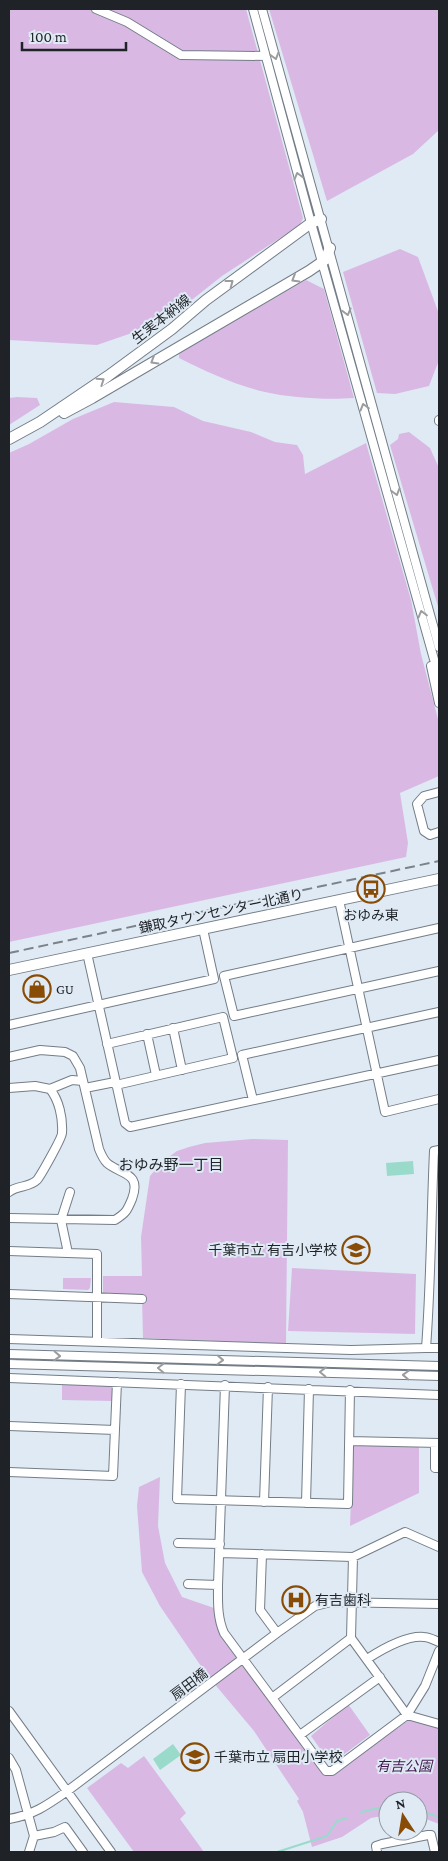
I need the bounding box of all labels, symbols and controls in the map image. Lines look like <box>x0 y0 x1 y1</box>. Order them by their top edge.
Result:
scale bar <box>22 20 126 52</box>
text: 100 m <box>30 29 67 45</box>
one-way arrow <box>270 51 280 59</box>
one-way arrow <box>294 172 304 180</box>
one-way arrow <box>291 273 300 283</box>
one-way arrow <box>224 280 233 288</box>
street label: 生実本納線 <box>128 291 194 347</box>
one-way arrow <box>341 308 352 317</box>
one-way arrow <box>151 355 160 365</box>
one-way arrow <box>95 378 105 387</box>
one-way arrow <box>359 404 369 412</box>
one-way arrow <box>390 488 401 497</box>
one-way arrow <box>417 610 427 618</box>
bus stop icon: おゆみ東 <box>356 874 386 904</box>
street label: 鎌取タウンセンター北通り <box>137 886 305 936</box>
place label: おゆみ東 <box>343 907 399 923</box>
shop icon: GU <box>22 974 52 1004</box>
place label: GU <box>56 981 74 997</box>
district label: おゆみ野一丁目 <box>118 1157 224 1173</box>
school or university icon: 千葉市立 有吉小学校 <box>341 1235 371 1265</box>
place label: 千葉市立 有吉小学校 <box>208 1242 337 1258</box>
one-way arrow <box>54 1351 62 1361</box>
one-way arrow <box>216 1355 224 1365</box>
one-way arrow <box>157 1363 165 1374</box>
one-way arrow <box>319 1367 327 1378</box>
one-way arrow <box>401 1370 409 1380</box>
hospital icon: 有吉歯科 <box>281 1585 311 1615</box>
place label: 有吉歯科 <box>315 1592 371 1608</box>
street label: 扇田橋 <box>167 1665 211 1703</box>
school or university icon: 千葉市立 扇田小学校 <box>180 1742 210 1772</box>
place label: 千葉市立 扇田小学校 <box>214 1749 343 1765</box>
park label: 有吉公園 <box>376 1758 434 1774</box>
north arrow <box>378 1791 428 1841</box>
text: N <box>394 1794 407 1812</box>

